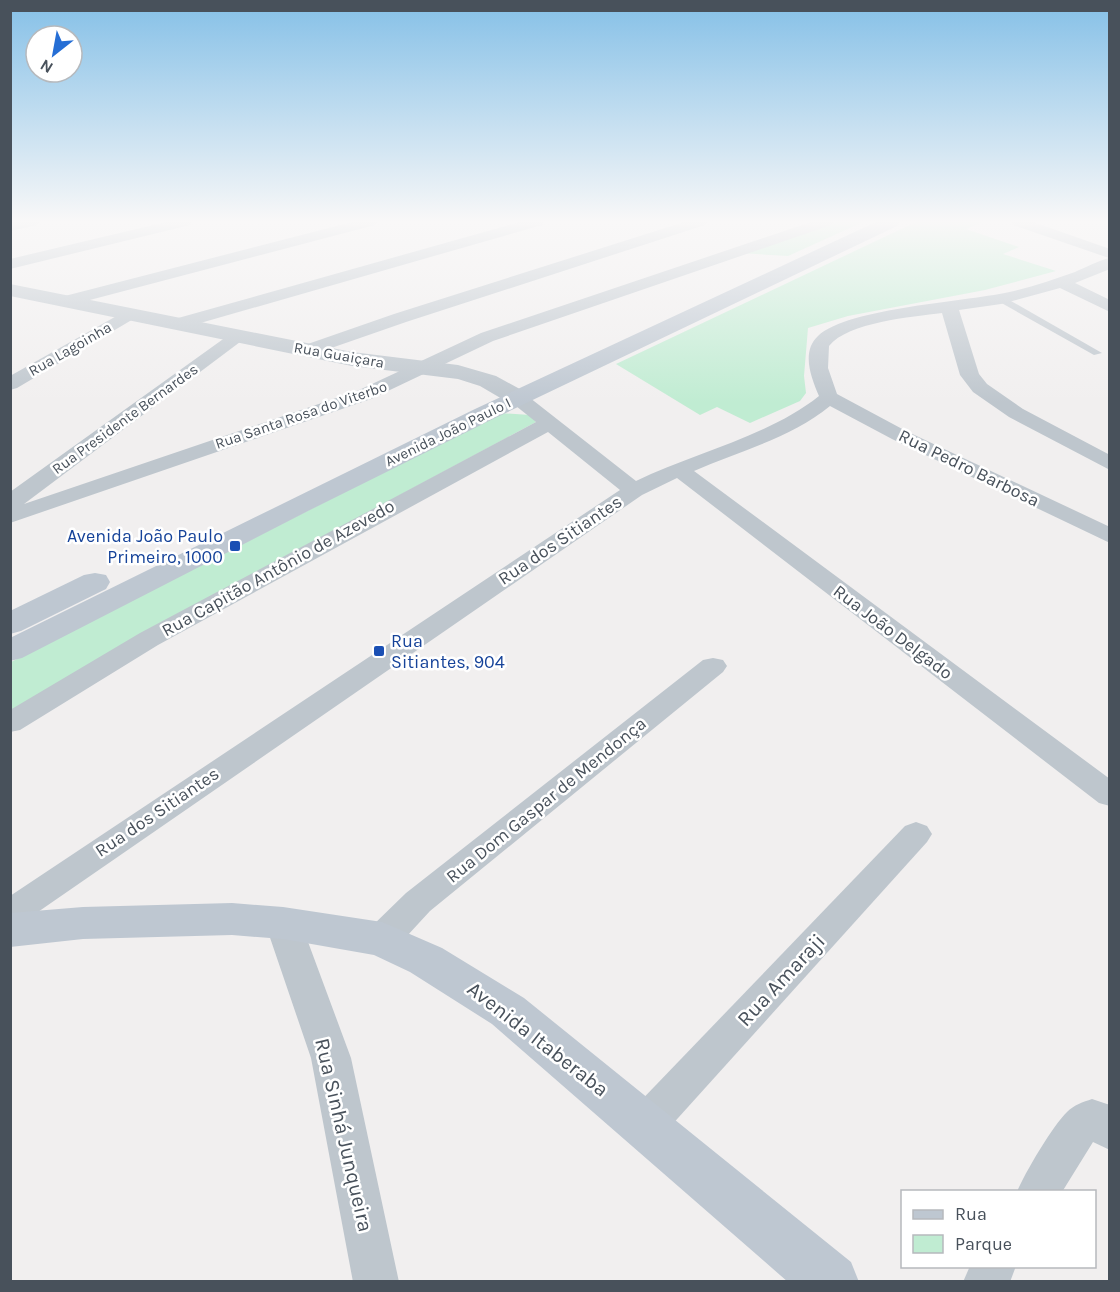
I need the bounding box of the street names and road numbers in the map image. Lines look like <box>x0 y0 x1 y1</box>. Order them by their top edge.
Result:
street label: Rua Lagoinha <box>25 318 115 380</box>
street label: Rua Guaiçara <box>293 338 385 372</box>
street label: Rua Presidente Bernardes <box>48 360 202 478</box>
street label: Rua Santa Rosa do Viterbo <box>213 377 389 453</box>
street label: Avenida João Paulo I <box>382 394 514 470</box>
street label: Rua Pedro Barbosa <box>895 424 1043 512</box>
street label: Rua dos Sitiantes <box>494 490 626 590</box>
street label: Rua Capitão Antônio de Azevedo <box>158 495 398 641</box>
street label: Rua João Delgado <box>829 580 957 684</box>
street label: Rua Dom Gaspar de Mendonça <box>441 712 651 888</box>
street label: Rua dos Sitiantes <box>91 762 223 862</box>
street label: Rua Amaraji <box>732 929 830 1031</box>
street label: Avenida Itaberaba <box>463 976 613 1102</box>
street label: Rua Sinhá Junqueira <box>310 1036 378 1234</box>

